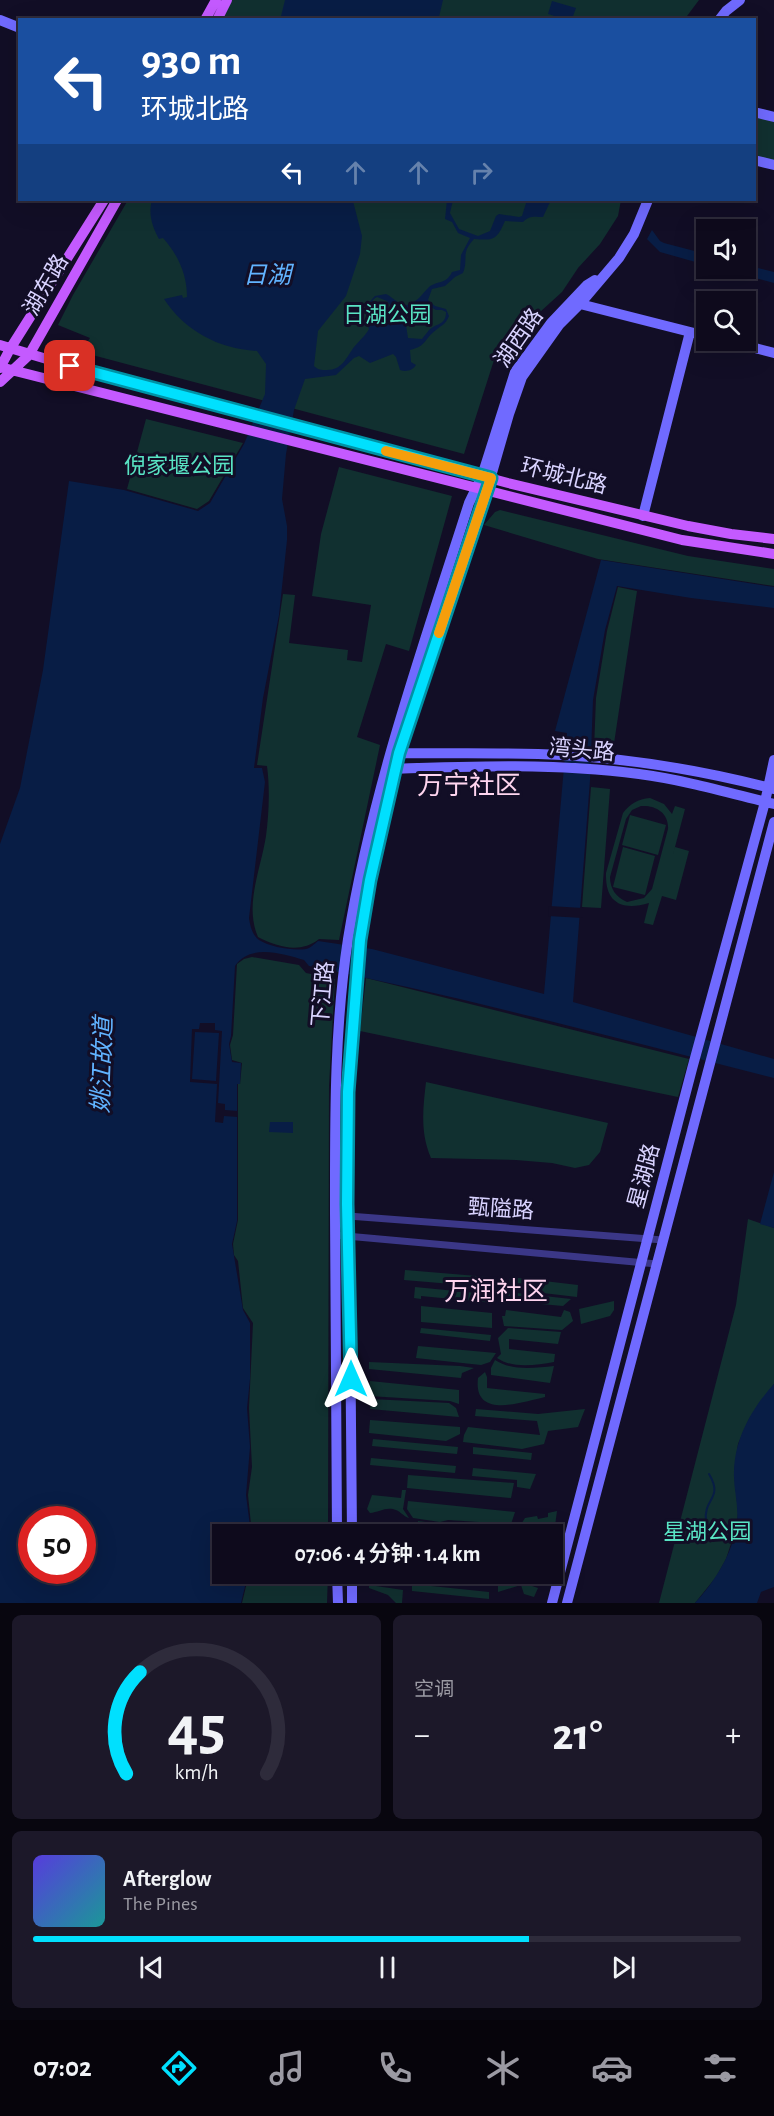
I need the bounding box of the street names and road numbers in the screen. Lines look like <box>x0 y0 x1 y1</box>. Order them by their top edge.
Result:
street label: 湖东路 <box>19 250 72 319</box>
street label: 湖西路 <box>490 304 547 371</box>
street label: 环城北路 <box>519 454 610 497</box>
street label: 湾头路 <box>548 735 616 764</box>
street label: 下江路 <box>308 960 337 1028</box>
street label: 星湖路 <box>624 1141 663 1211</box>
street label: 甄隘路 <box>467 1195 535 1222</box>

